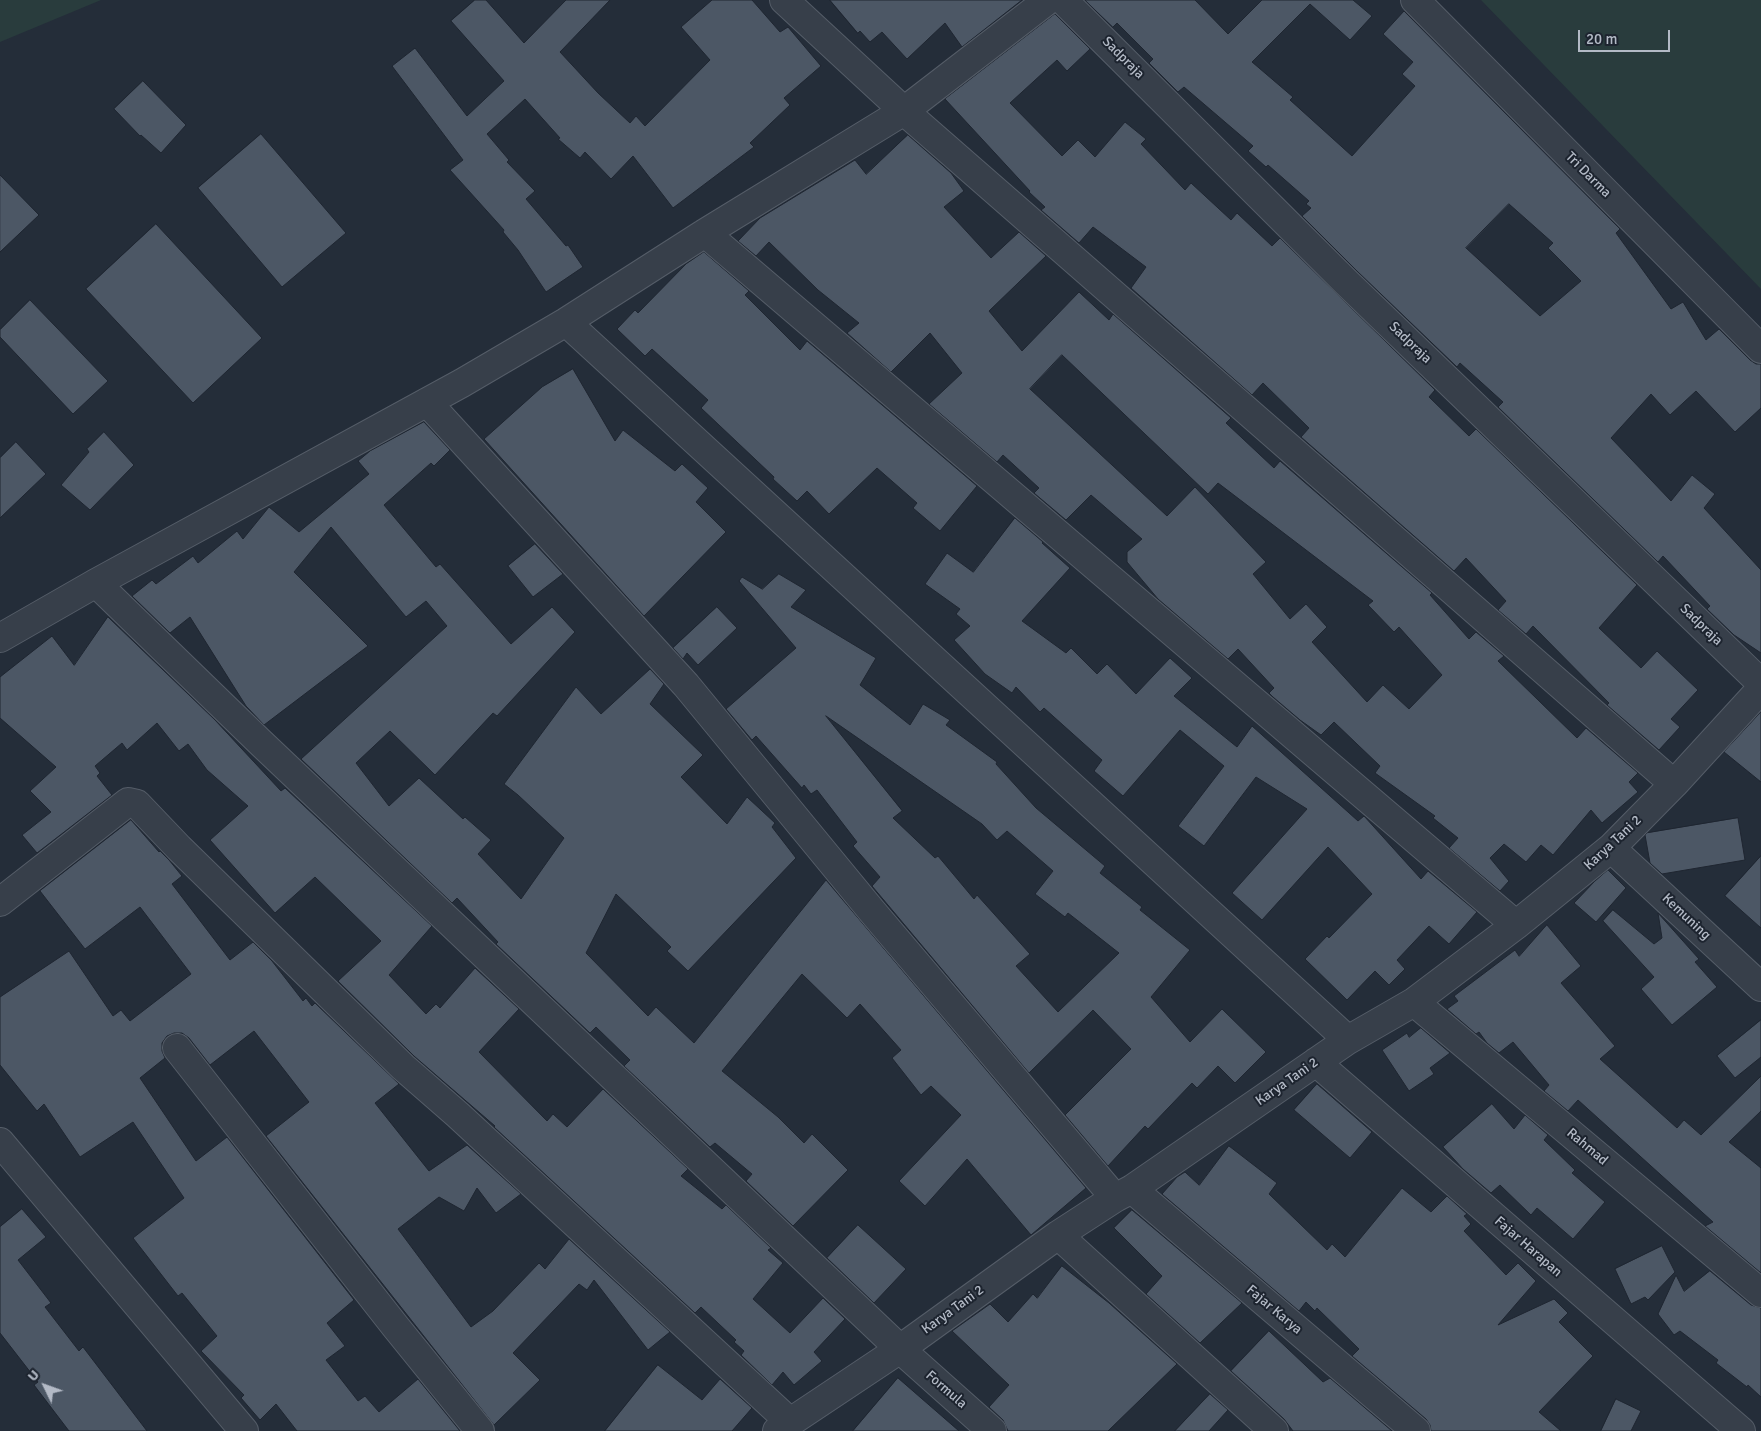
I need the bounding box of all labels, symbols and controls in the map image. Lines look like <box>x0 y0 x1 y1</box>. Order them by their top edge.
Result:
scale bar <box>1581 20 1674 52</box>
text: 20 m <box>1586 30 1617 48</box>
street label: Sadpraja <box>1098 33 1148 83</box>
street label: Tri Darma <box>1562 149 1614 201</box>
street label: Sadpraja <box>1385 319 1435 367</box>
street label: Sadpraja <box>1676 601 1726 649</box>
street label: Karya Tani 2 <box>1581 812 1645 874</box>
street label: Kemuning <box>1658 890 1714 944</box>
street label: Karya Tani 2 <box>1252 1054 1322 1110</box>
street label: Rahmad <box>1563 1125 1611 1169</box>
street label: Fajar Harapan <box>1491 1213 1565 1281</box>
street label: Karya Tani 2 <box>919 1282 987 1338</box>
street label: Fajar Karya <box>1243 1282 1305 1338</box>
north arrow <box>20 1361 70 1411</box>
text: U <box>24 1366 43 1385</box>
street label: Formula <box>922 1367 970 1413</box>

